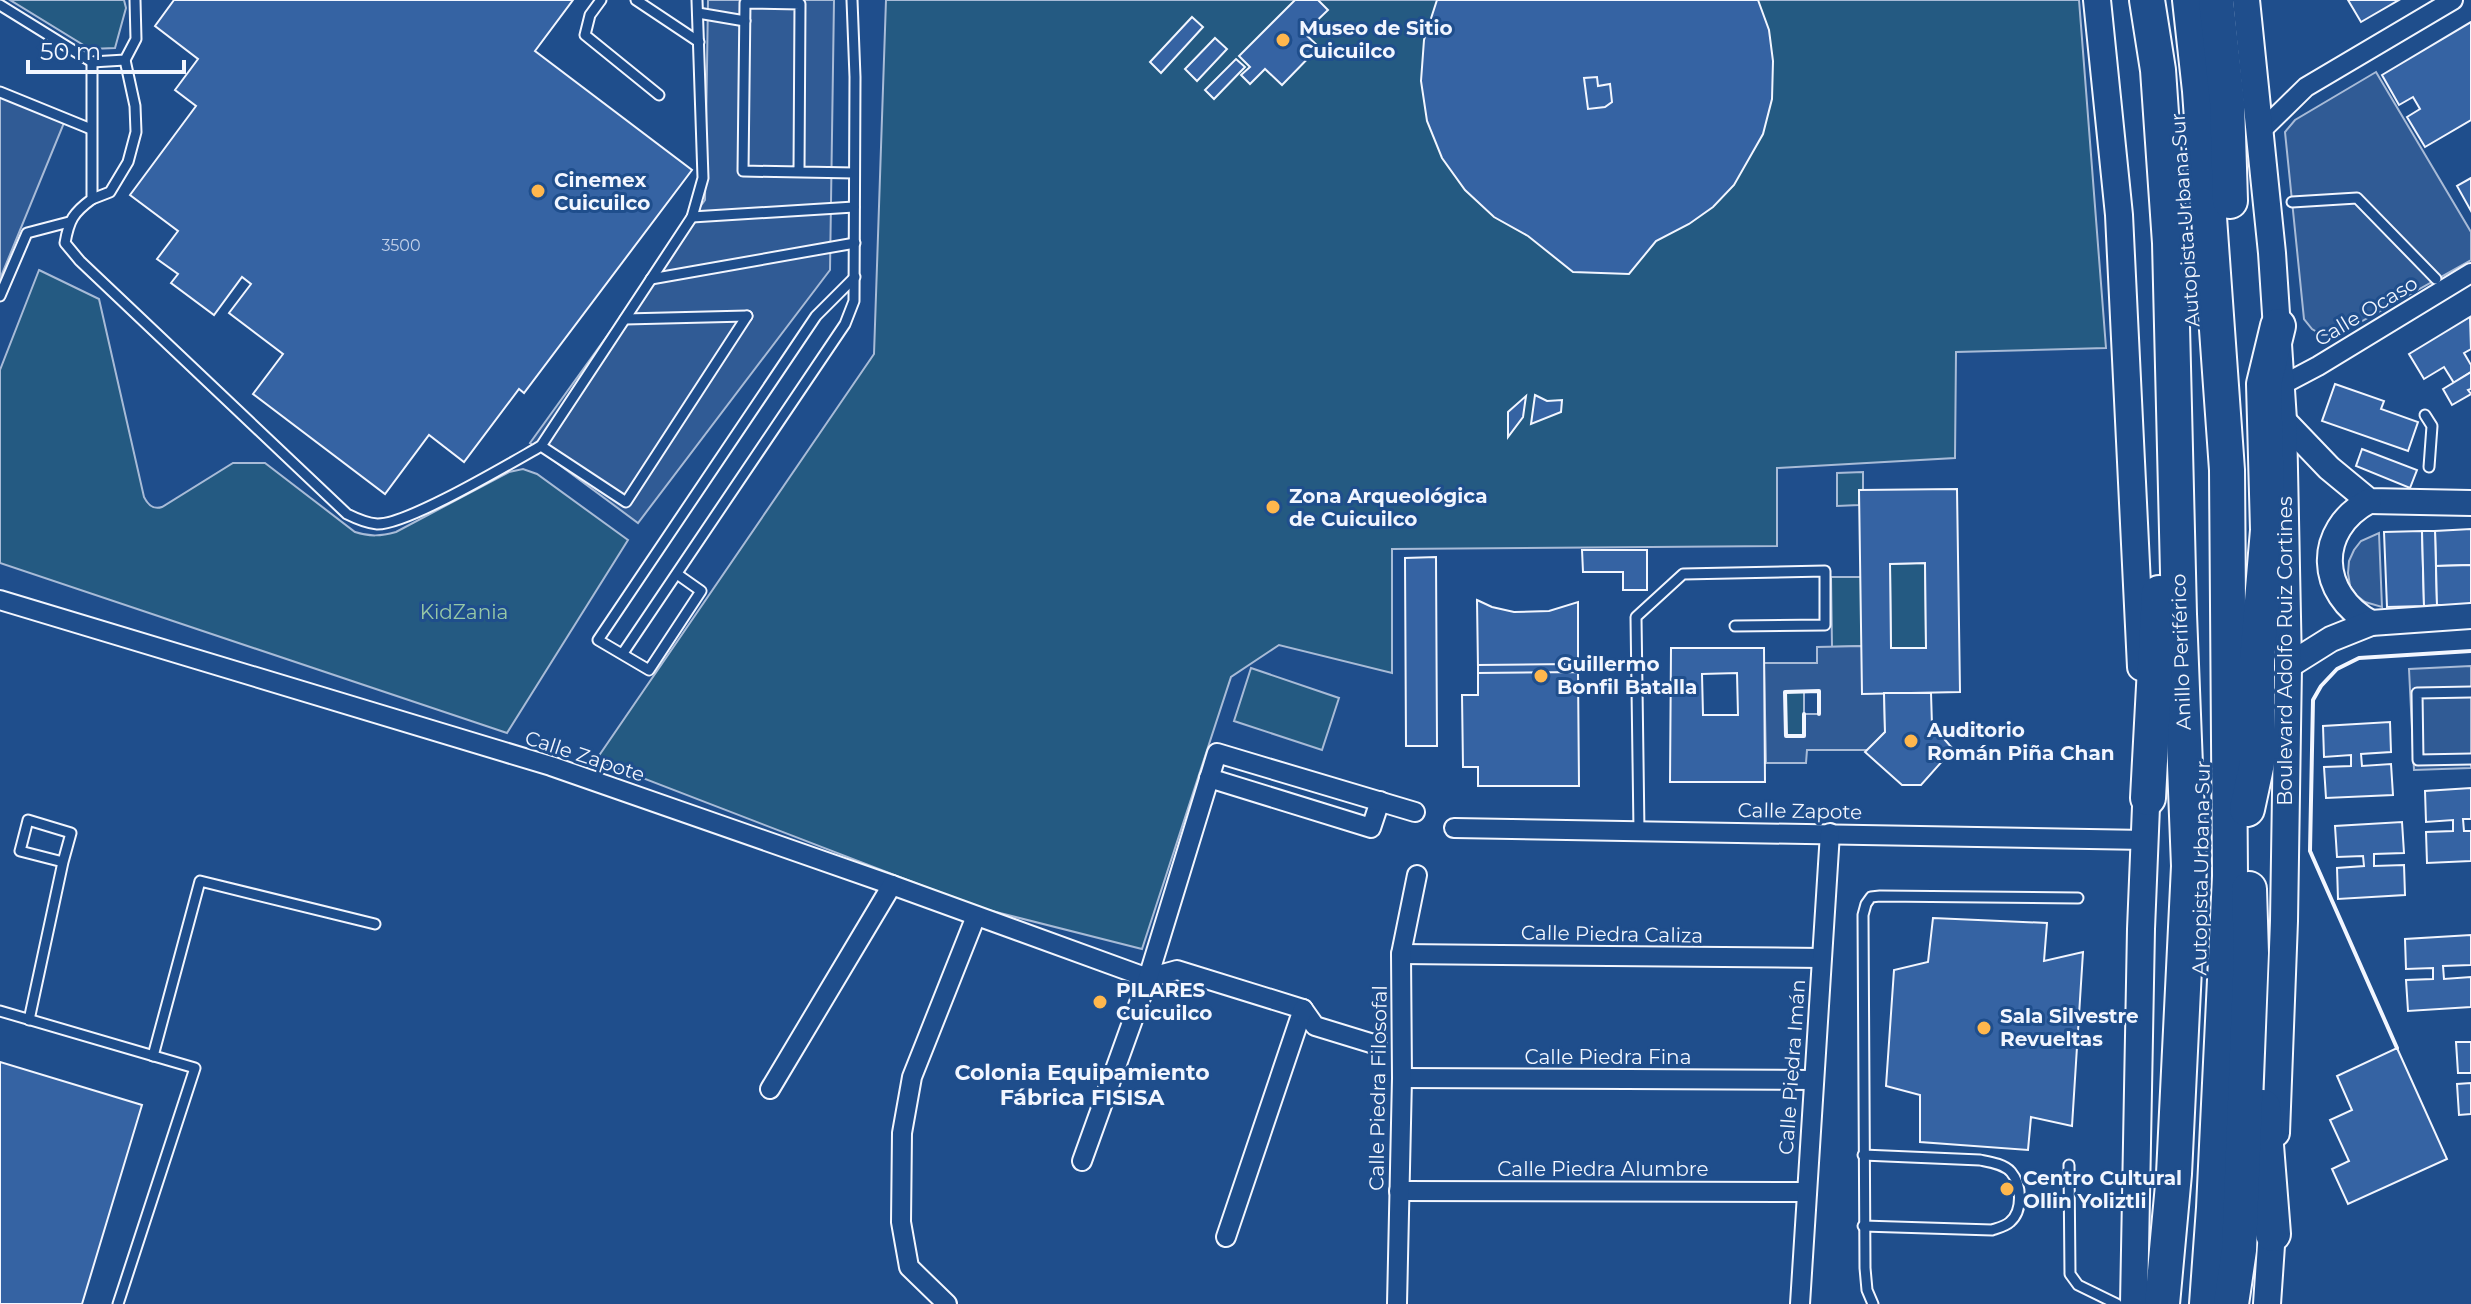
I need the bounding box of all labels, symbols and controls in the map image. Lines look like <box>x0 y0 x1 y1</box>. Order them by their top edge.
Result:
place label: Museo de Sitio Cuicuilco <box>1299 16 1453 63</box>
scale bar <box>28 24 184 74</box>
marker: Museo de Sitio Cuicuilco <box>1274 31 1292 49</box>
text: 50 m <box>40 37 101 66</box>
street label: Autopista Urbana Sur <box>2166 112 2204 328</box>
place label: Cinemex Cuicuilco <box>554 168 650 215</box>
marker: Cinemex Cuicuilco <box>529 182 547 200</box>
house number: 3500 <box>381 236 421 255</box>
street label: Calle Ocaso <box>2310 271 2422 351</box>
place label: Zona Arqueológica de Cuicuilco <box>1289 484 1488 531</box>
street label: Boulevard Adolfo Ruiz Cortines <box>2273 496 2297 806</box>
marker: Zona Arqueológica de Cuicuilco <box>1264 498 1282 516</box>
street label: Anillo Periférico <box>2166 573 2196 731</box>
park label: KidZania <box>420 600 508 624</box>
place label: Guillermo Bonfil Batalla <box>1557 652 1697 699</box>
marker: Guillermo Bonfil Batalla <box>1532 667 1550 685</box>
place label: Auditorio Román Piña Chan <box>1926 718 2115 765</box>
street label: Calle Zapote <box>522 725 648 787</box>
marker: Auditorio Román Piña Chan <box>1902 732 1920 750</box>
street label: Autopista Urbana Sur <box>2187 760 2215 976</box>
street label: Calle Zapote <box>1737 798 1863 824</box>
street label: Calle Piedra Caliza <box>1521 920 1703 948</box>
place label: PILARES Cuicuilco <box>1116 978 1212 1025</box>
street label: Calle Piedra Imán <box>1774 978 1810 1156</box>
street label: Calle Piedra Filosofal <box>1364 985 1392 1191</box>
marker: PILARES Cuicuilco <box>1091 993 1109 1011</box>
place label: Sala Silvestre Revueltas <box>2000 1004 2139 1051</box>
marker: Sala Silvestre Revueltas <box>1975 1019 1993 1037</box>
street label: Calle Piedra Fina <box>1525 1045 1691 1069</box>
district label: Colonia Equipamiento Fábrica FISISA <box>954 1059 1210 1111</box>
street label: Calle Piedra Alumbre <box>1497 1157 1709 1181</box>
place label: Centro Cultural Ollin Yoliztli <box>2023 1166 2182 1213</box>
marker: Centro Cultural Ollin Yoliztli <box>1998 1180 2016 1198</box>

